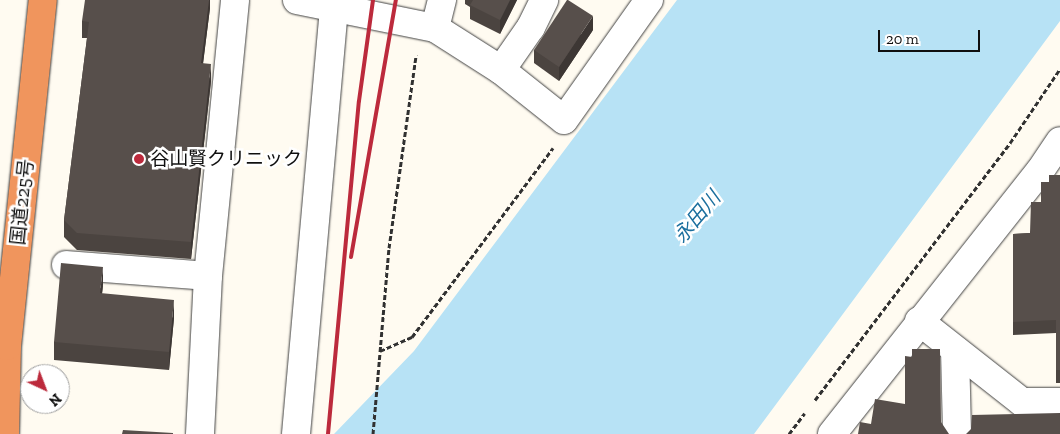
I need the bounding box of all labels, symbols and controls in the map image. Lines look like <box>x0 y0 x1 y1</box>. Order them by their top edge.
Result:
scale bar <box>880 20 982 52</box>
text: 20 m <box>886 30 919 48</box>
place label: 谷山賢クリニック <box>150 148 302 170</box>
marker: 谷山賢クリニック <box>132 152 146 166</box>
street label: 国道225号 <box>6 158 38 246</box>
water label: 永田川 <box>669 186 725 248</box>
north arrow <box>20 364 70 414</box>
text: N <box>45 390 65 409</box>

